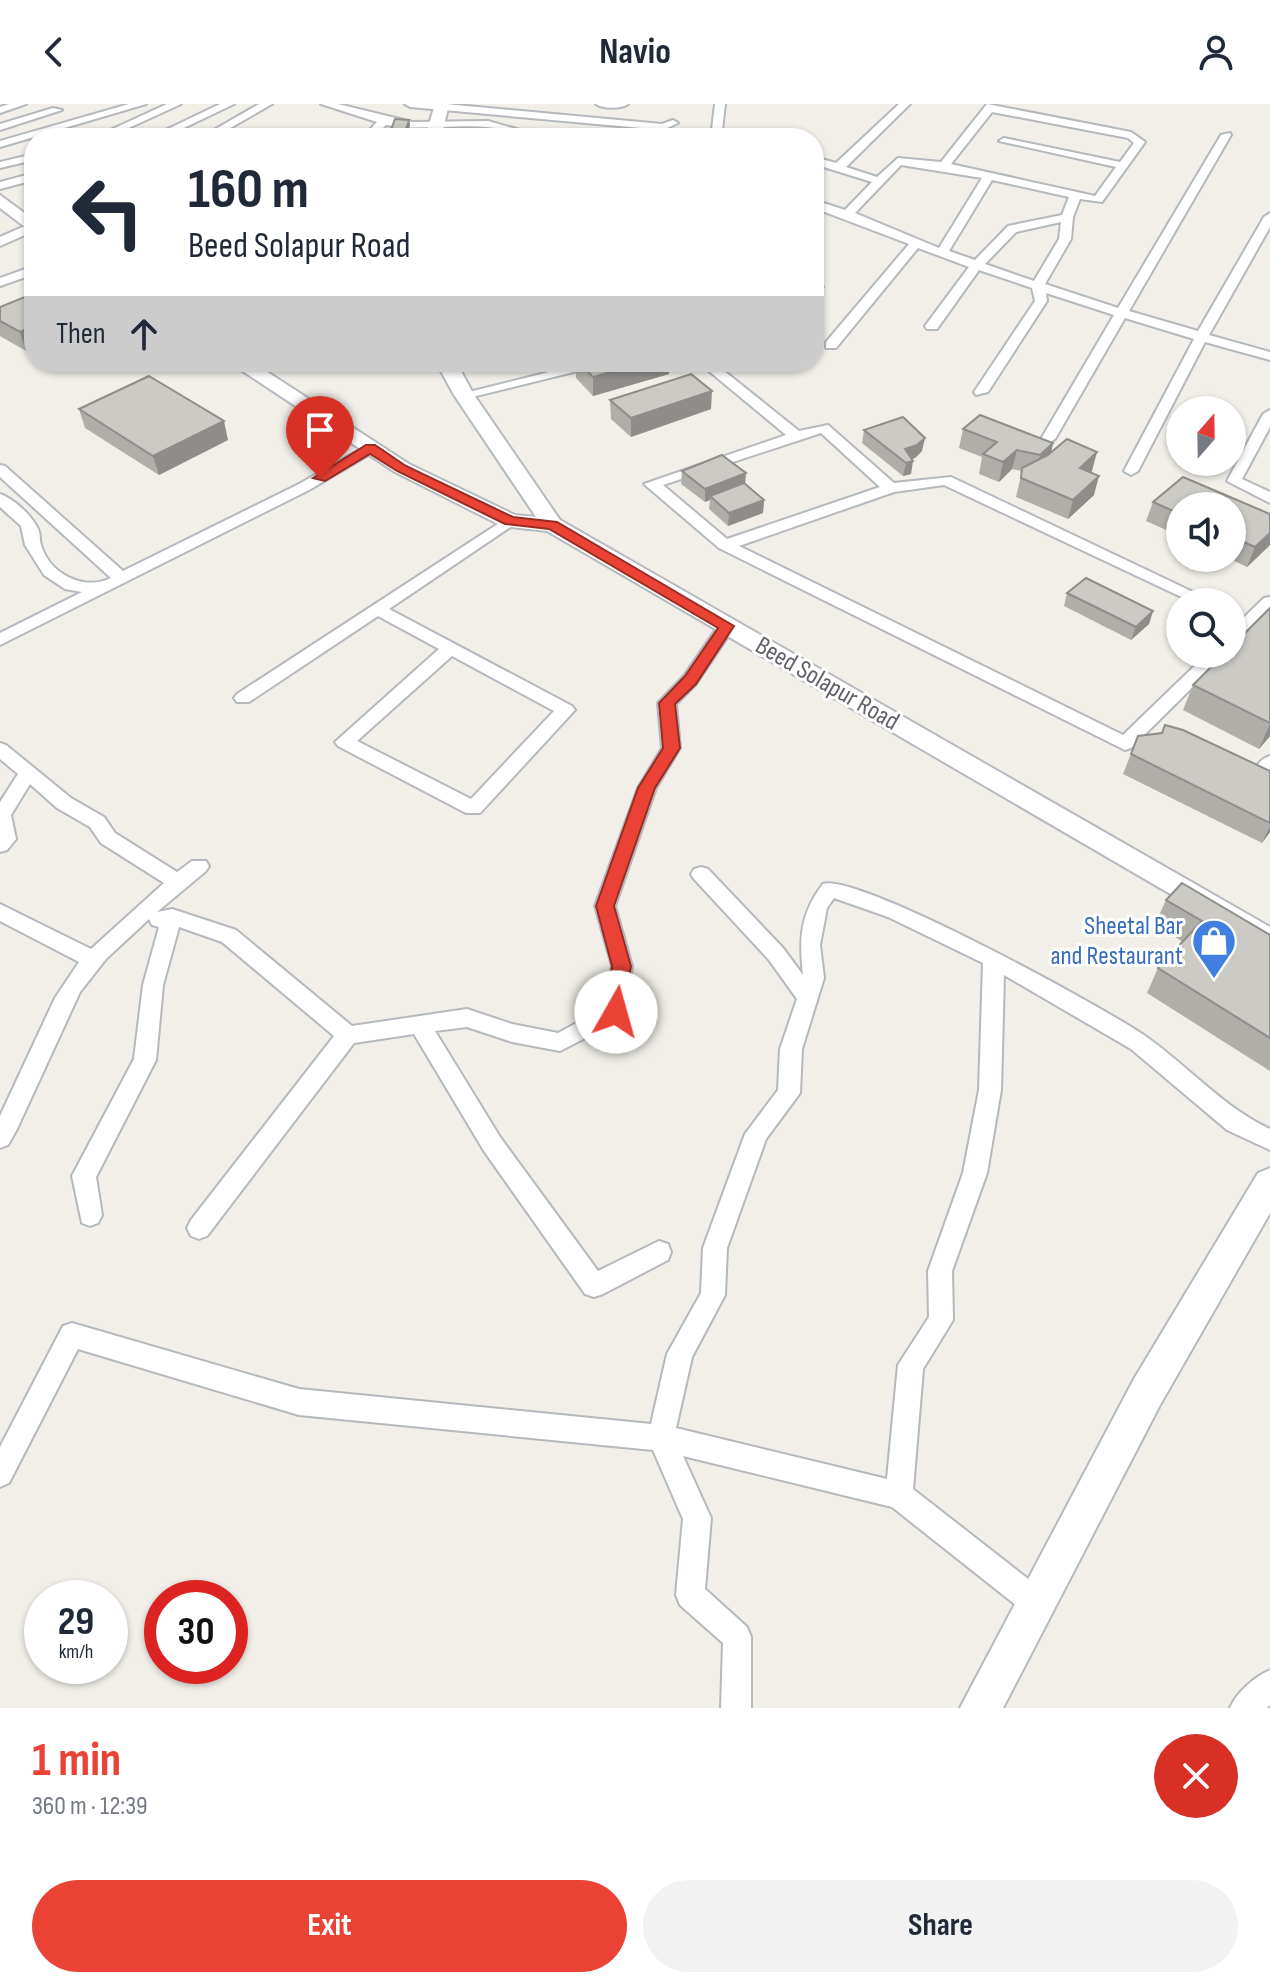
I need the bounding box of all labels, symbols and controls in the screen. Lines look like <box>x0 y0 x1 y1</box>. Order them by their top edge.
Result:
icon: back <box>32 30 76 74</box>
icon: person <box>1194 30 1238 74</box>
text: Navio <box>599 31 671 74</box>
text: 160 m <box>188 157 309 224</box>
icon: left <box>56 160 160 264</box>
text: Beed Solapur Road <box>188 225 411 268</box>
icon: ahead <box>122 312 166 356</box>
text: Then <box>56 316 106 352</box>
pin <box>286 396 354 478</box>
north arrow <box>1166 396 1246 476</box>
map controls <box>1166 396 1246 668</box>
icon: arrive <box>298 408 342 452</box>
button: sound <box>1166 492 1246 572</box>
button: search <box>1166 588 1246 668</box>
street label: Beed Solapur Road <box>750 630 904 738</box>
place label: Sheetal Bar and Restaurant <box>1050 911 1184 972</box>
shop icon: Sheetal Bar and Restaurant <box>1190 917 1238 980</box>
position arrow <box>574 970 658 1054</box>
speed limit sign: 30 <box>144 1580 248 1684</box>
text: 29 <box>58 1598 94 1646</box>
text: km/h <box>59 1640 93 1664</box>
text: 1 min <box>32 1732 121 1789</box>
button: close <box>1154 1734 1238 1818</box>
text: 360 m · 12:39 <box>32 1791 148 1822</box>
button: Exit <box>32 1880 627 1972</box>
button: Share <box>643 1880 1238 1972</box>

